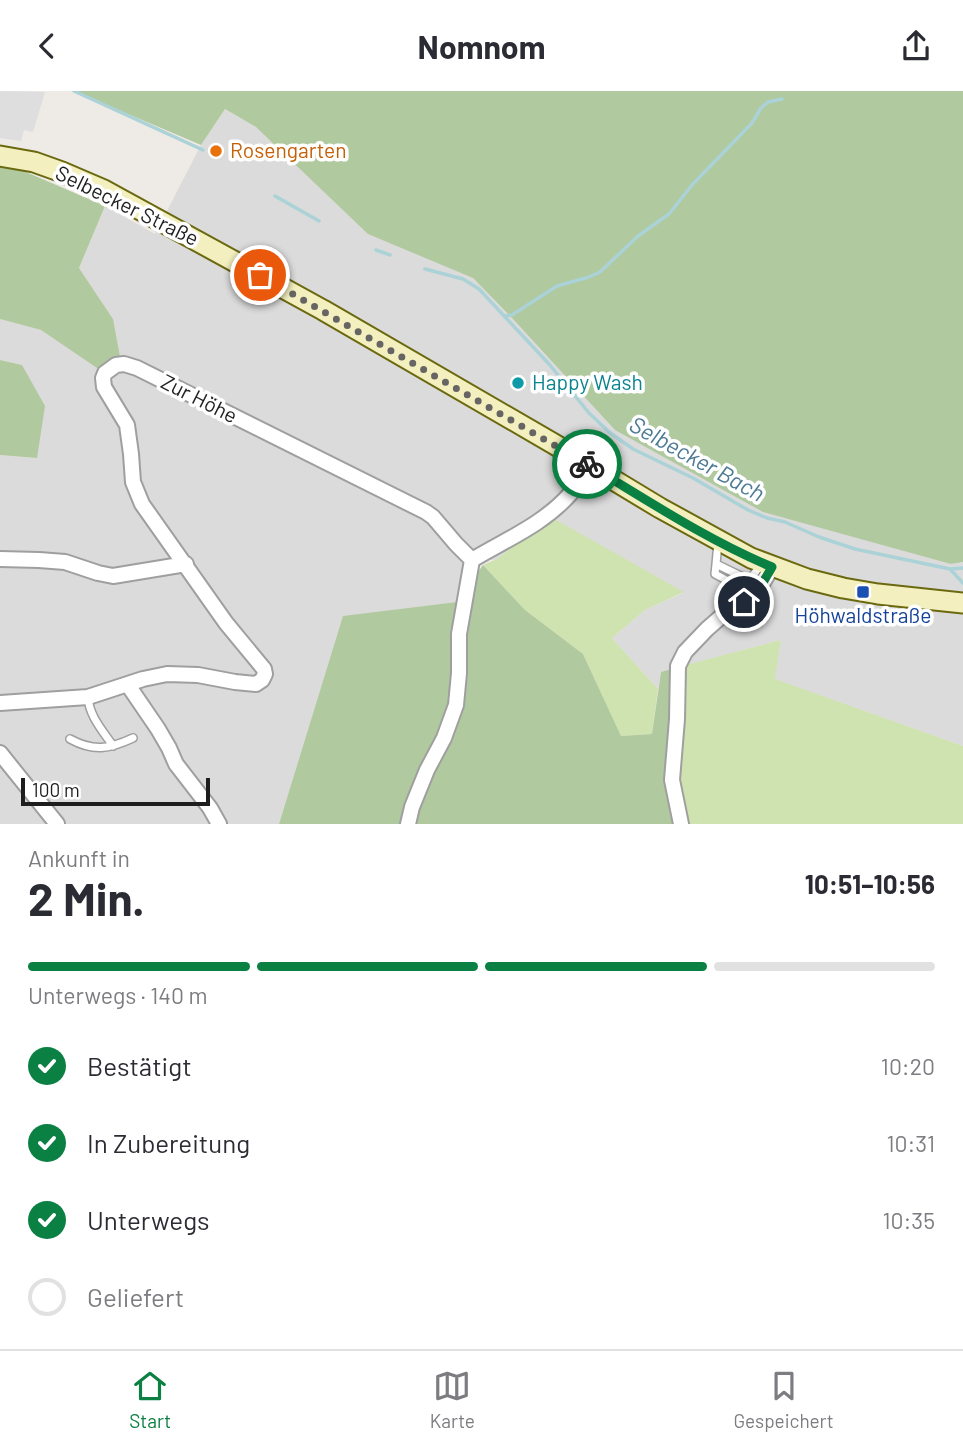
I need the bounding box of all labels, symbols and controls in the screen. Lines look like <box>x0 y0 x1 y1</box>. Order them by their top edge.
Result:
icon: back <box>28 27 66 65</box>
text: Nomnom <box>418 27 545 65</box>
icon: share <box>897 27 935 65</box>
place label: Rosengarten <box>230 137 347 162</box>
marker: Rosengarten <box>208 143 224 159</box>
street label: Selbecker Straße <box>52 159 203 250</box>
pin <box>230 245 290 305</box>
icon: bag <box>241 256 279 294</box>
street label: Zur Höhe <box>157 368 242 427</box>
place label: Happy Wash <box>532 369 643 394</box>
marker: Happy Wash <box>510 375 526 391</box>
water label: Selbecker Bach <box>625 409 770 507</box>
courier <box>552 429 622 499</box>
icon: bike <box>568 445 606 483</box>
pin <box>714 572 774 632</box>
icon: home <box>725 583 763 621</box>
marker: Höhwaldstraße <box>855 584 871 600</box>
place label: Höhwaldstraße <box>794 602 932 627</box>
scale bar <box>21 775 210 807</box>
text: 100 m <box>32 778 80 801</box>
text: Ankunft in <box>28 844 130 872</box>
text: 10:51–10:56 <box>805 868 935 899</box>
text: 2 Min. <box>28 870 145 925</box>
text: Unterwegs · 140 m <box>28 981 208 1009</box>
icon: check <box>28 1047 66 1085</box>
text: Bestätigt <box>87 1050 192 1081</box>
text: 10:20 <box>881 1052 935 1080</box>
icon: check <box>28 1124 66 1162</box>
text: In Zubereitung <box>87 1127 250 1158</box>
text: 10:31 <box>886 1129 935 1157</box>
icon: check <box>28 1201 66 1239</box>
text: Unterwegs <box>87 1204 209 1235</box>
text: 10:35 <box>882 1206 935 1234</box>
text: Geliefert <box>87 1281 184 1312</box>
tab: Start <box>129 1367 171 1432</box>
tab: Karte <box>430 1367 475 1432</box>
tab: Gespeichert <box>733 1367 834 1432</box>

